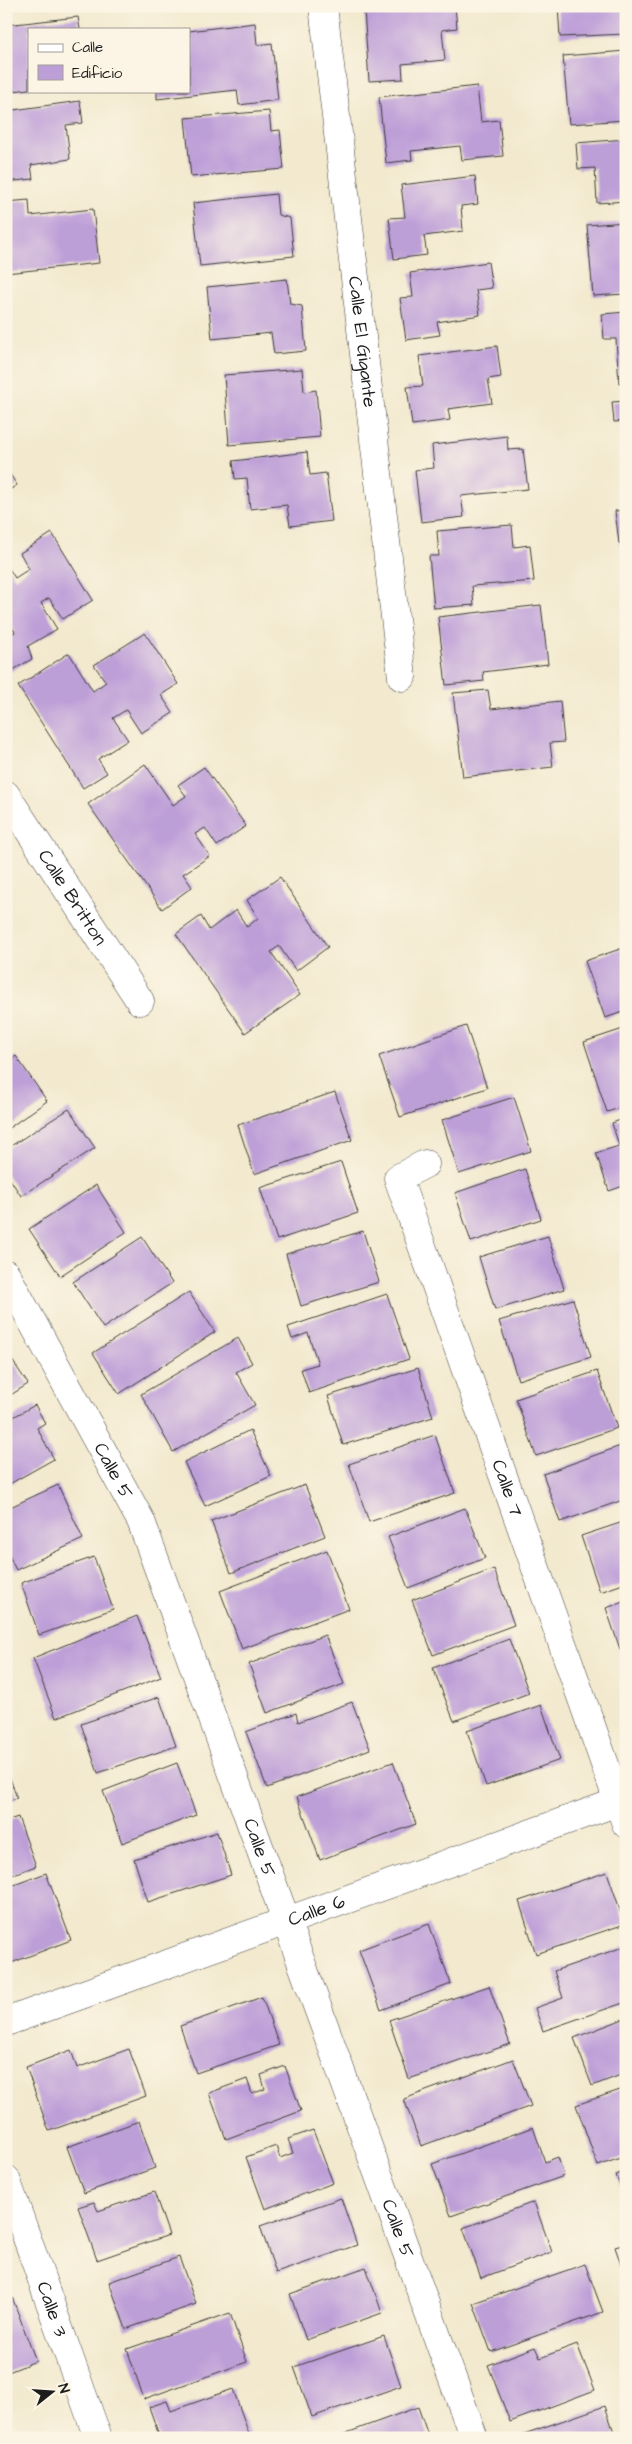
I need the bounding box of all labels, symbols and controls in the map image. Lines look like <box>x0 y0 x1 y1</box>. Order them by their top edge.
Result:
legend <box>28 28 190 92</box>
text: Calle <box>72 37 103 58</box>
text: Edificio <box>72 63 123 84</box>
street label: Calle El Gigante <box>341 275 384 409</box>
street label: Calle Britton <box>31 844 114 951</box>
street label: Calle 5 <box>87 1438 140 1504</box>
street label: Calle 7 <box>485 1456 530 1520</box>
street label: Calle 5 <box>237 1815 283 1881</box>
street label: Calle 6 <box>284 1888 349 1933</box>
street label: Calle 5 <box>375 2195 421 2262</box>
street label: Calle 3 <box>30 2278 75 2341</box>
north arrow <box>28 2366 78 2416</box>
text: N <box>53 2381 74 2396</box>

